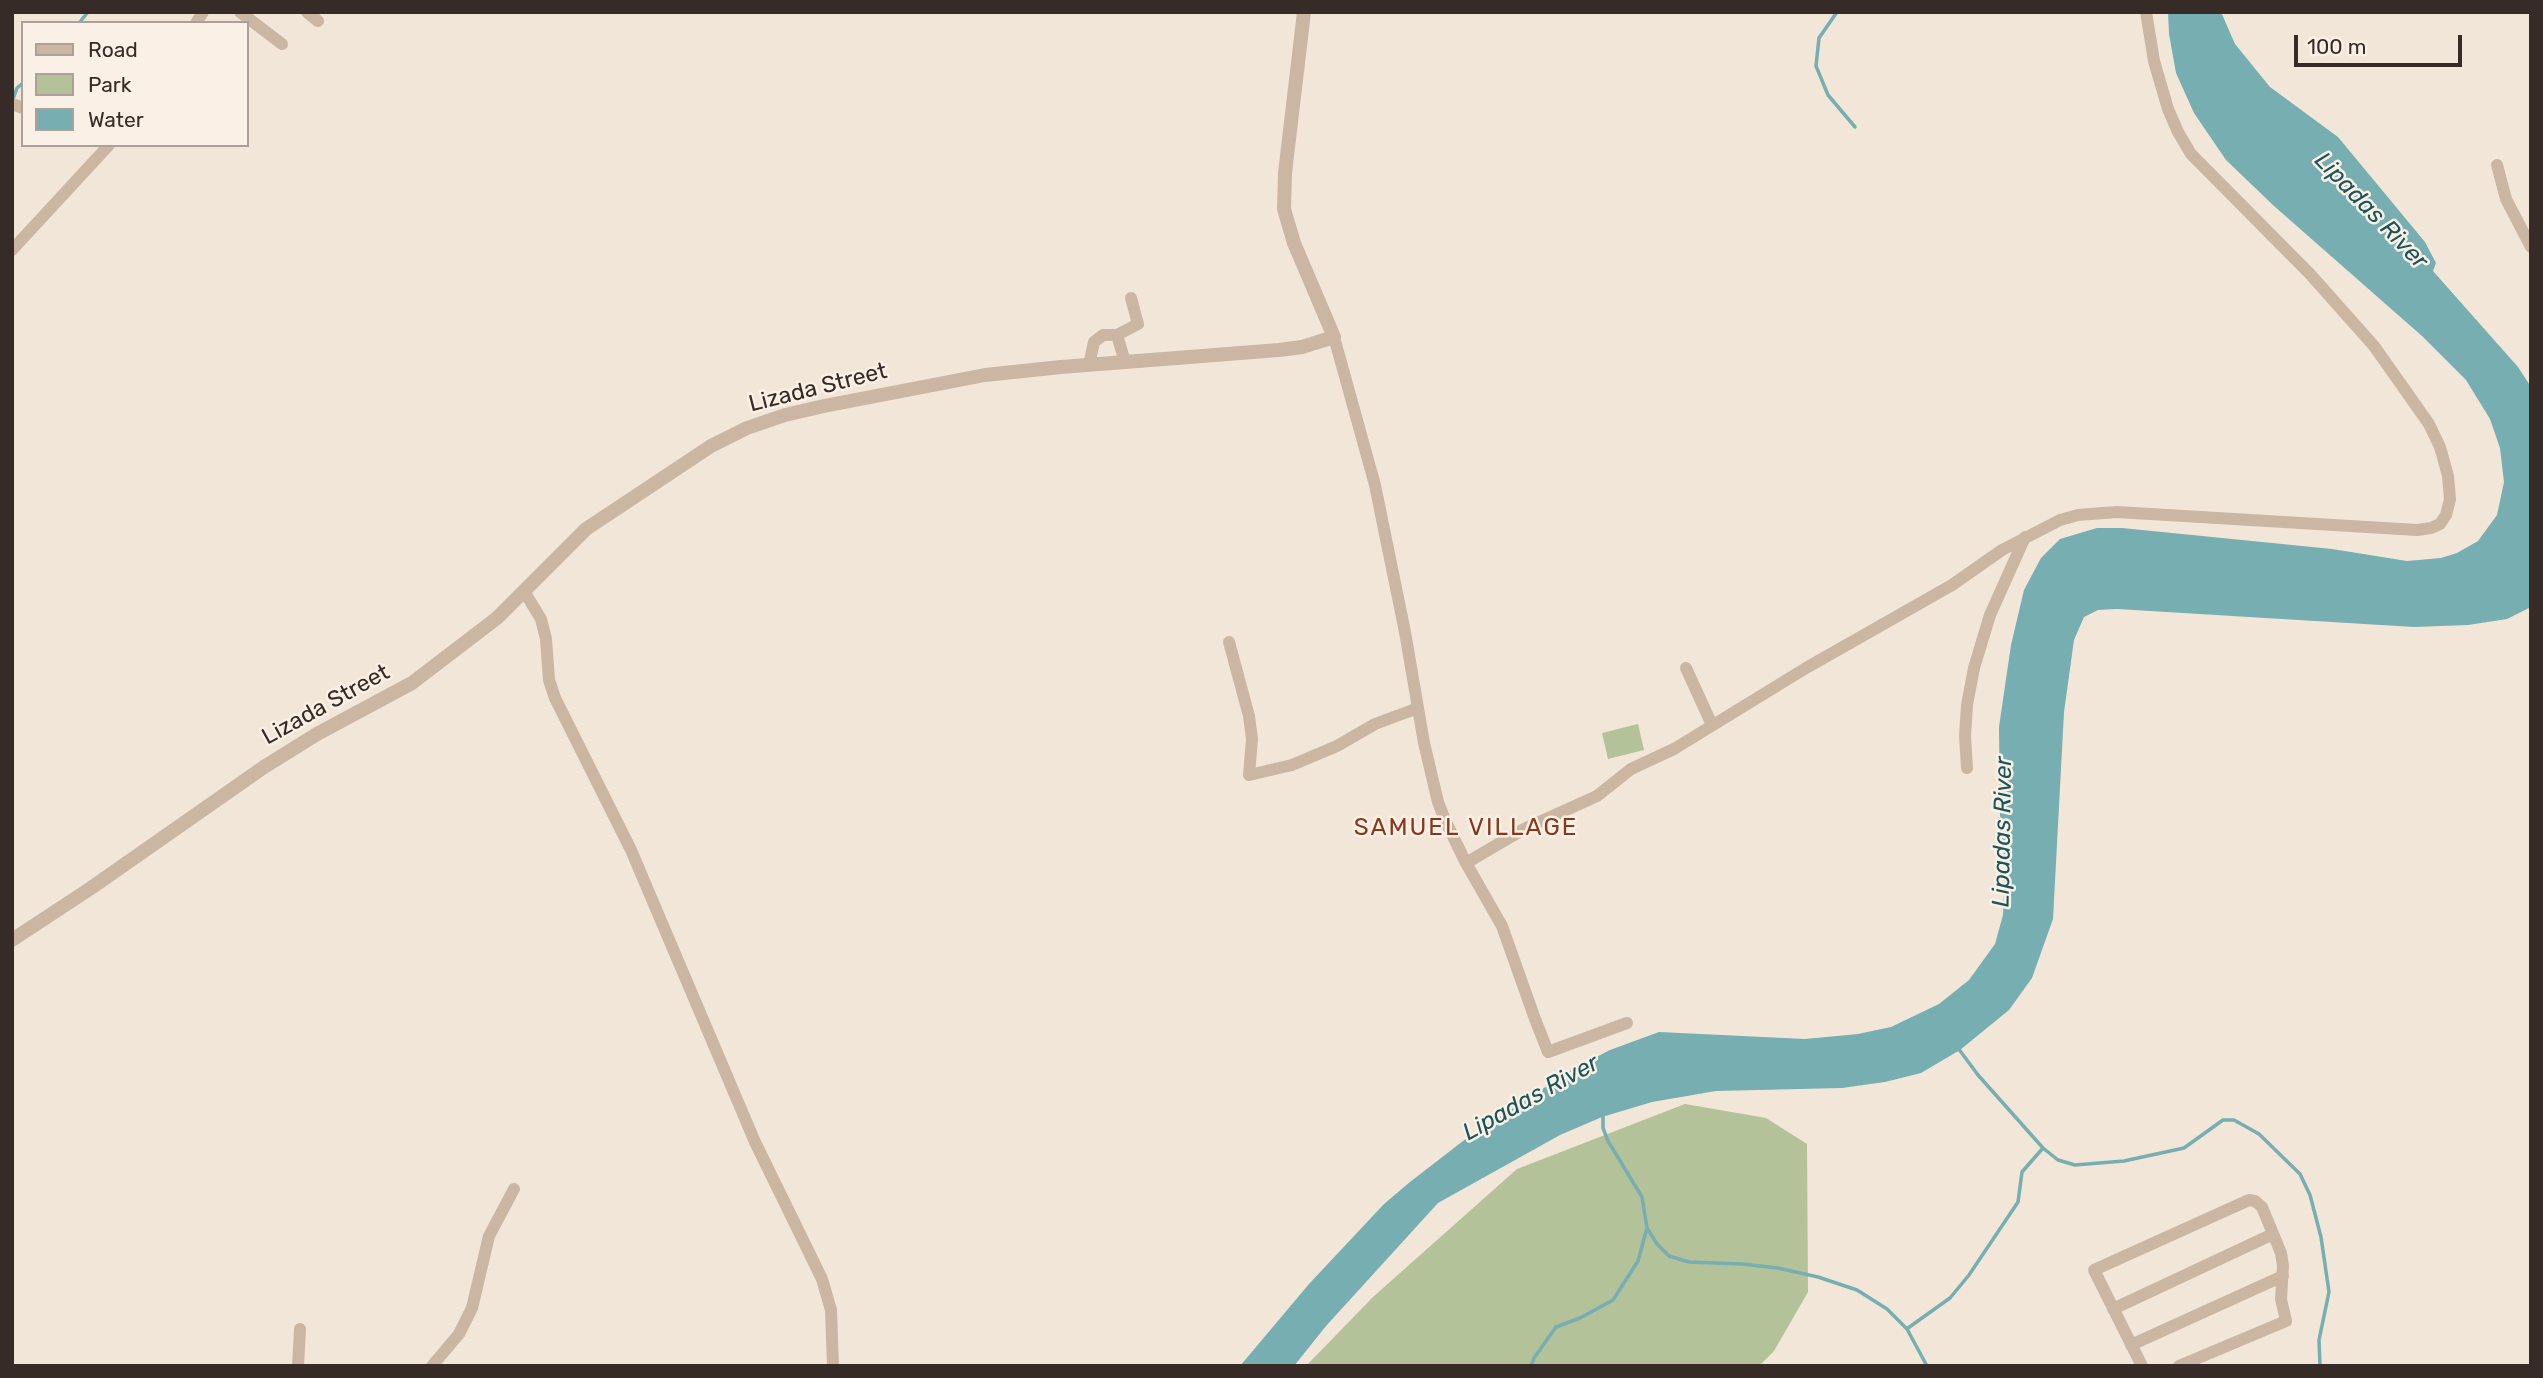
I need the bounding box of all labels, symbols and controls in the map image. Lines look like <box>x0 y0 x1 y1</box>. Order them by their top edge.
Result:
legend <box>21 21 248 147</box>
scale bar <box>2298 21 2466 65</box>
text: 100 m <box>2307 34 2366 59</box>
text: Road <box>88 37 138 62</box>
text: Park <box>88 72 132 97</box>
text: Water <box>88 107 144 132</box>
water label: Lipadas River <box>2308 147 2434 275</box>
street label: Lizada Street <box>746 358 890 418</box>
street label: Lizada Street <box>257 659 395 751</box>
water label: Lipadas River <box>1987 756 2019 908</box>
district label: SAMUEL VILLAGE <box>1355 814 1577 842</box>
water label: Lipadas River <box>1458 1049 1604 1147</box>

